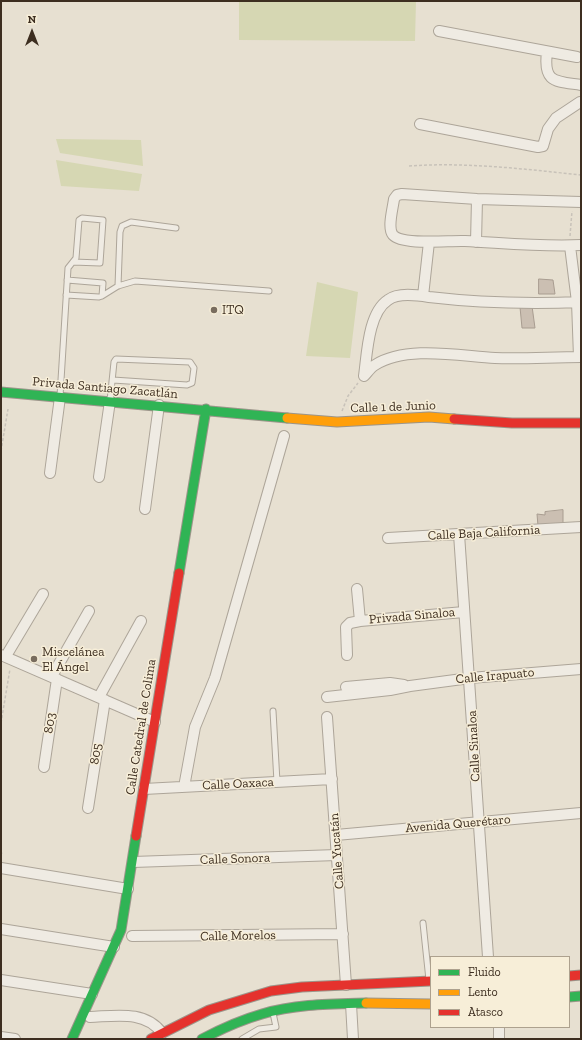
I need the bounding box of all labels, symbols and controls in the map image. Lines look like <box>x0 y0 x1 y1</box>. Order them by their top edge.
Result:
north arrow <box>12 12 52 52</box>
text: N <box>28 13 36 26</box>
place label: ITQ <box>222 302 244 318</box>
marker: ITQ <box>209 305 219 315</box>
street label: Privada Santiago Zacatlán <box>32 374 178 402</box>
street label: Calle 1 de Junio <box>350 398 436 416</box>
street label: Calle Baja California <box>427 522 541 544</box>
street label: Privada Sinaloa <box>368 604 456 628</box>
place label: Miscelánea El Ángel <box>42 644 104 675</box>
marker: Miscelánea El Ángel <box>29 654 39 664</box>
street label: Calle Catedral de Colima <box>123 658 159 796</box>
street label: Calle Irapuato <box>455 665 535 687</box>
street label: Calle Sinaloa <box>464 710 484 782</box>
street label: 803 <box>41 711 59 735</box>
street label: 805 <box>87 742 105 766</box>
street label: Calle Oaxaca <box>202 774 274 794</box>
street label: Calle Yucatán <box>327 812 347 890</box>
street label: Avenida Querétaro <box>405 812 511 836</box>
street label: Calle Sonora <box>200 850 270 868</box>
street label: Calle Morelos <box>200 928 276 944</box>
legend <box>430 956 570 1028</box>
text: Fluido <box>468 965 501 979</box>
text: Lento <box>468 985 498 999</box>
text: Atasco <box>468 1005 503 1019</box>

